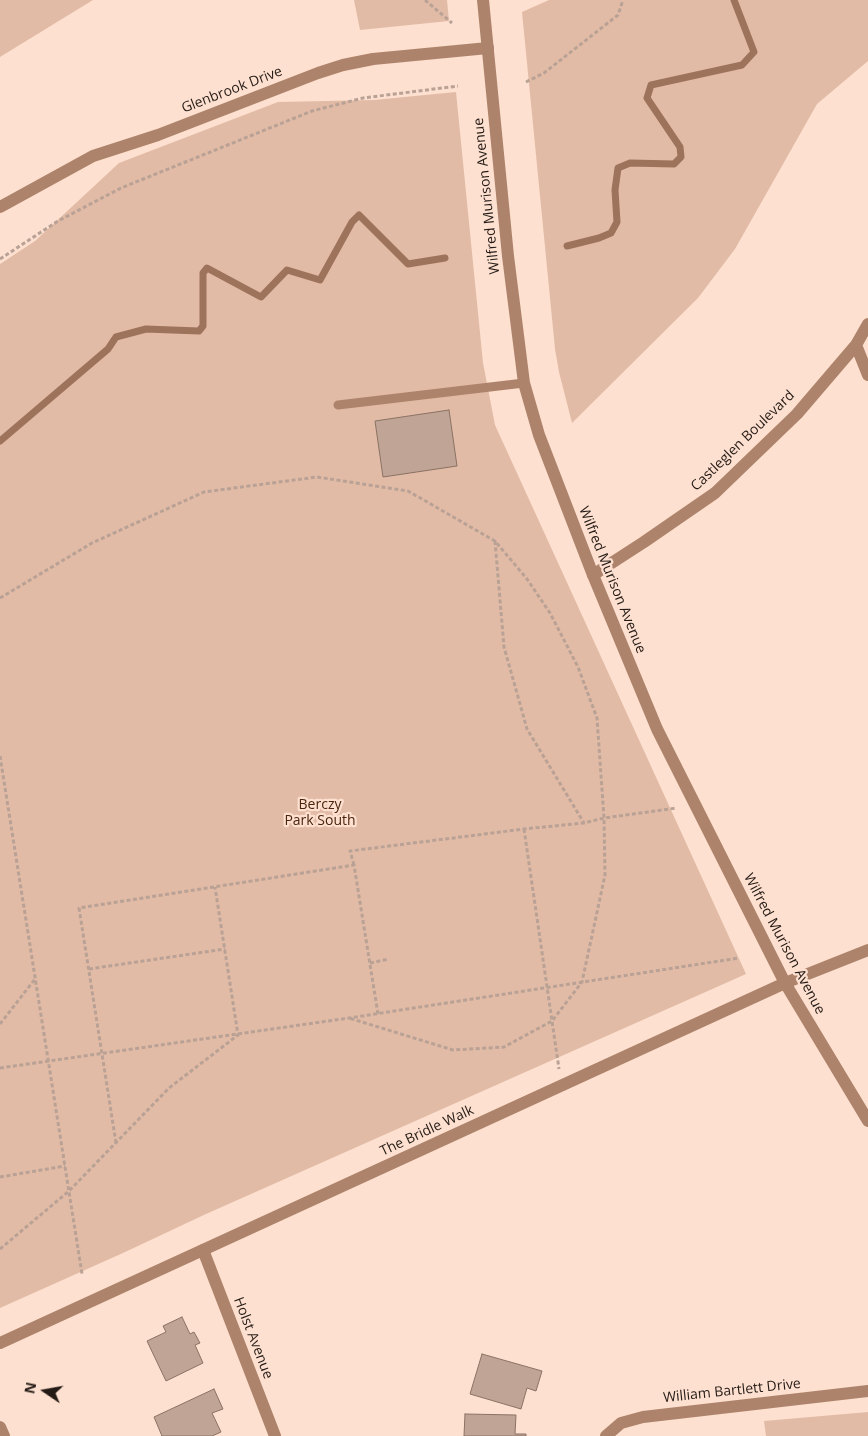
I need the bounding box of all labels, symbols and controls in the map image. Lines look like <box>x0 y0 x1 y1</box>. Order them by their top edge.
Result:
street label: Glenbrook Drive <box>179 63 285 117</box>
street label: Wilfred Murison Avenue <box>470 117 504 275</box>
street label: Castleglen Boulevard <box>688 387 798 495</box>
street label: Wilfred Murison Avenue <box>575 504 649 656</box>
park label: Berczy Park South <box>284 797 356 830</box>
street label: Wilfred Murison Avenue <box>740 871 828 1017</box>
street label: The Bridle Walk <box>378 1102 476 1160</box>
street label: Holst Avenue <box>230 1295 276 1381</box>
north arrow <box>20 1366 70 1416</box>
street label: William Bartlett Drive <box>662 1375 802 1407</box>
text: N <box>19 1380 40 1395</box>

